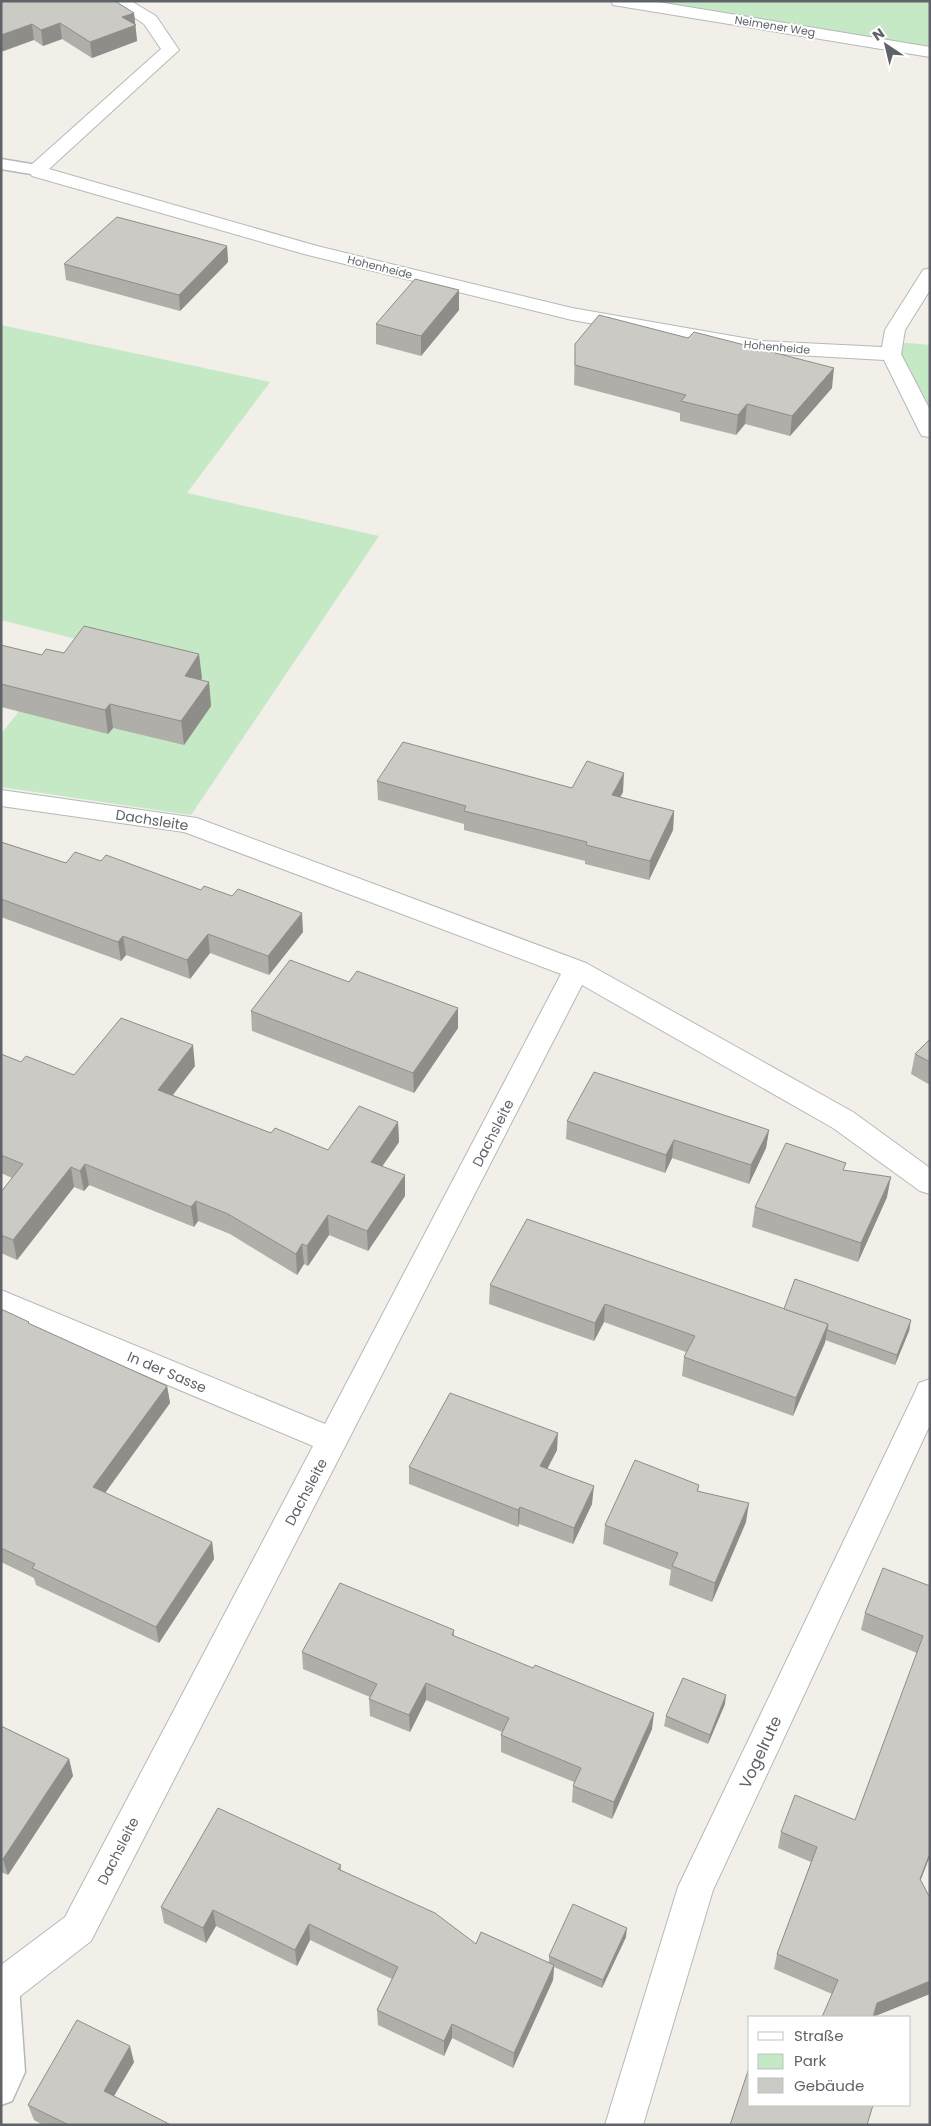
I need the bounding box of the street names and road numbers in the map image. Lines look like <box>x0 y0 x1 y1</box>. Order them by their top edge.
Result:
street label: Neimener Weg <box>734 12 816 40</box>
street label: Hohenheide <box>346 251 414 283</box>
street label: Hohenheide <box>743 336 811 358</box>
street label: Dachsleite <box>114 804 190 836</box>
street label: Dachsleite <box>467 1095 519 1170</box>
street label: In der Sasse <box>124 1346 210 1398</box>
street label: Dachsleite <box>280 1455 332 1529</box>
street label: Vogelrute <box>734 1712 787 1792</box>
street label: Dachsleite <box>92 1813 144 1888</box>

